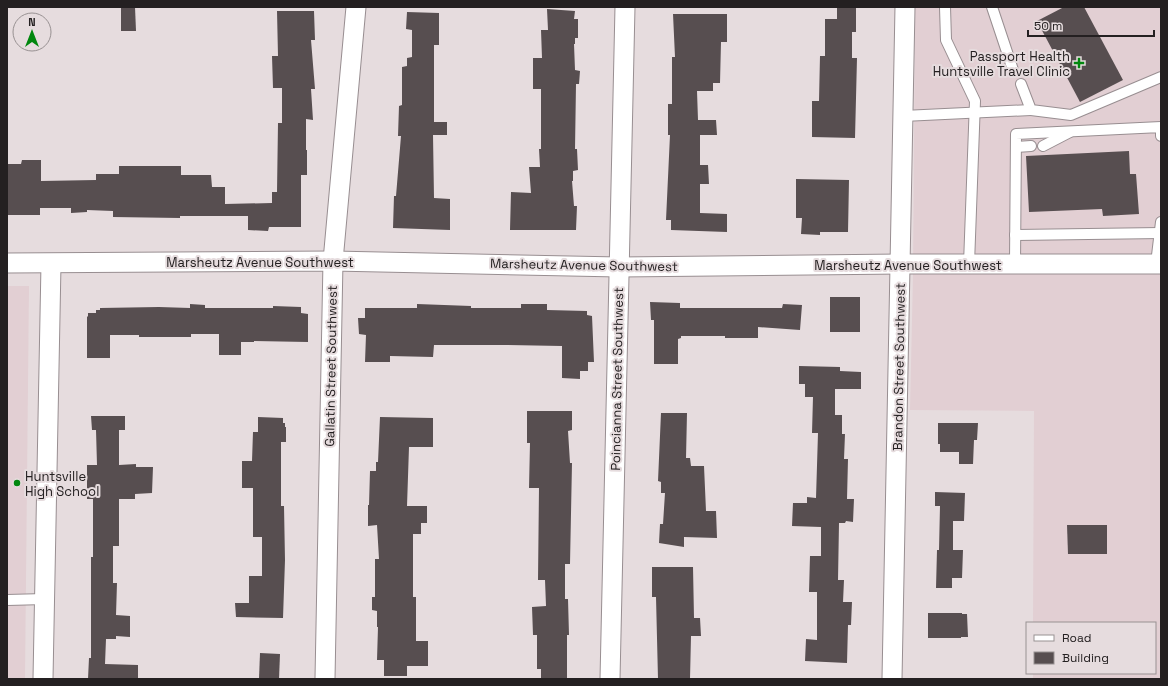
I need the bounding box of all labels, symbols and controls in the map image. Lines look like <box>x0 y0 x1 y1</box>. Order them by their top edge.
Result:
north arrow <box>12 12 52 52</box>
scale bar <box>1028 12 1154 38</box>
text: N <box>28 15 36 29</box>
text: 50 m <box>1034 18 1062 34</box>
place label: Passport Health Huntsville Travel Clinic <box>933 48 1070 80</box>
marker: Passport Health Huntsville Travel Clinic <box>1073 57 1085 69</box>
street label: Marsheutz Avenue Southwest <box>166 254 354 271</box>
street label: Marsheutz Avenue Southwest <box>490 255 678 275</box>
street label: Marsheutz Avenue Southwest <box>814 257 1002 274</box>
street label: Brandon Street Southwest <box>889 283 909 451</box>
street label: Gallatin Street Southwest <box>321 285 341 447</box>
street label: Poincianna Street Southwest <box>607 287 627 471</box>
place label: Huntsville High School <box>25 468 99 500</box>
marker: Huntsville High School <box>12 478 22 488</box>
legend <box>1026 622 1156 674</box>
text: Road <box>1062 630 1091 646</box>
text: Building <box>1062 650 1109 666</box>

